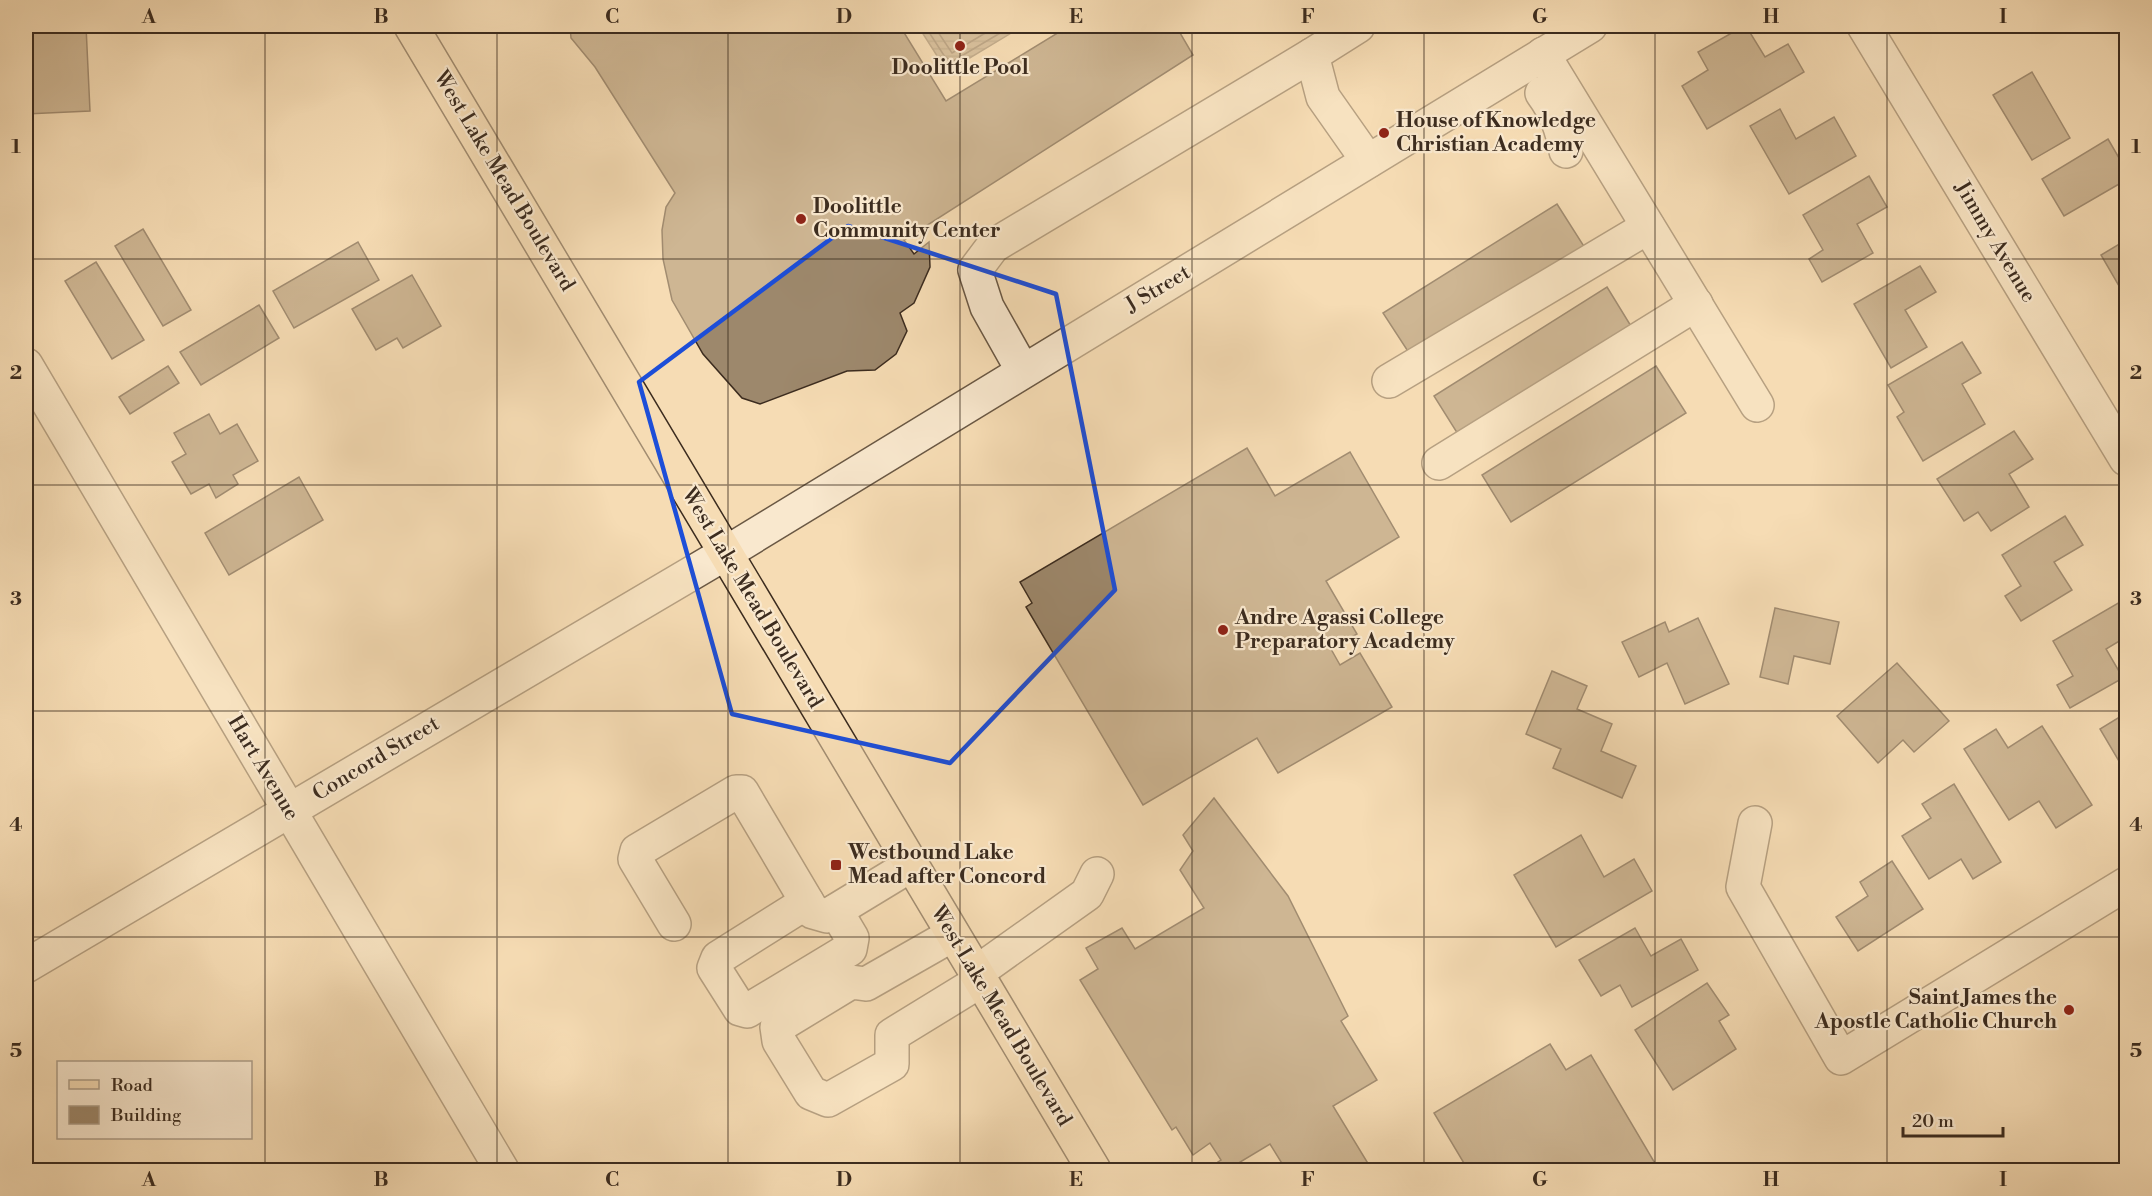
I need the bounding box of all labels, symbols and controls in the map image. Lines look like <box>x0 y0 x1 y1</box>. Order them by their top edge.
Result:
text: A <box>141 5 157 30</box>
text: B <box>373 5 389 30</box>
text: C <box>605 5 619 30</box>
text: D <box>836 5 852 30</box>
text: E <box>1069 5 1083 30</box>
text: F <box>1301 5 1315 30</box>
text: G <box>1532 5 1548 30</box>
text: H <box>1763 5 1780 30</box>
text: I <box>1999 5 2007 30</box>
marker: Doolittle Pool <box>953 39 967 53</box>
place label: Doolittle Pool <box>891 55 1029 81</box>
street label: West Lake Mead Boulevard <box>427 65 580 296</box>
place label: House of Knowledge Christian Academy <box>1396 108 1596 158</box>
marker: House of Knowledge Christian Academy <box>1377 126 1391 140</box>
text: 1 <box>11 135 21 160</box>
text: 1 <box>2131 135 2141 160</box>
street label: Jimmy Avenue <box>1948 176 2041 307</box>
place label: Doolittle Community Center <box>813 194 1001 244</box>
marker: Doolittle Community Center <box>794 212 808 226</box>
street label: J Street <box>1120 259 1196 319</box>
text: 2 <box>10 361 22 386</box>
text: 2 <box>2130 361 2142 386</box>
street label: West Lake Mead Boulevard <box>675 482 828 713</box>
text: 3 <box>10 587 22 612</box>
text: 3 <box>2130 587 2142 612</box>
place label: Andre Agassi College Preparatory Academy <box>1234 605 1455 655</box>
marker: Andre Agassi College Preparatory Academy <box>1216 623 1230 637</box>
street label: Hart Avenue <box>221 711 305 825</box>
street label: Concord Street <box>308 711 445 807</box>
text: 4 <box>9 813 23 838</box>
text: 4 <box>2129 813 2143 838</box>
place label: Westbound Lake Mead after Concord <box>847 840 1046 890</box>
marker: Westbound Lake Mead after Concord <box>829 858 843 872</box>
street label: West Lake Mead Boulevard <box>924 900 1077 1131</box>
place label: Saint James the Apostle Catholic Church <box>1814 985 2057 1035</box>
marker: Saint James the Apostle Catholic Church <box>2062 1003 2076 1017</box>
text: 5 <box>10 1039 22 1064</box>
text: 5 <box>2130 1039 2142 1064</box>
legend <box>57 1061 252 1139</box>
text: Road <box>111 1074 154 1097</box>
scale bar <box>1903 1100 2004 1138</box>
text: Building <box>110 1104 182 1127</box>
text: 20 m <box>1912 1110 1954 1133</box>
text: A <box>141 1168 157 1193</box>
text: B <box>373 1168 389 1193</box>
text: C <box>605 1168 619 1193</box>
text: D <box>836 1168 852 1193</box>
text: E <box>1069 1168 1083 1193</box>
text: F <box>1301 1168 1315 1193</box>
text: G <box>1532 1168 1548 1193</box>
text: H <box>1763 1168 1780 1193</box>
text: I <box>1999 1168 2007 1193</box>

